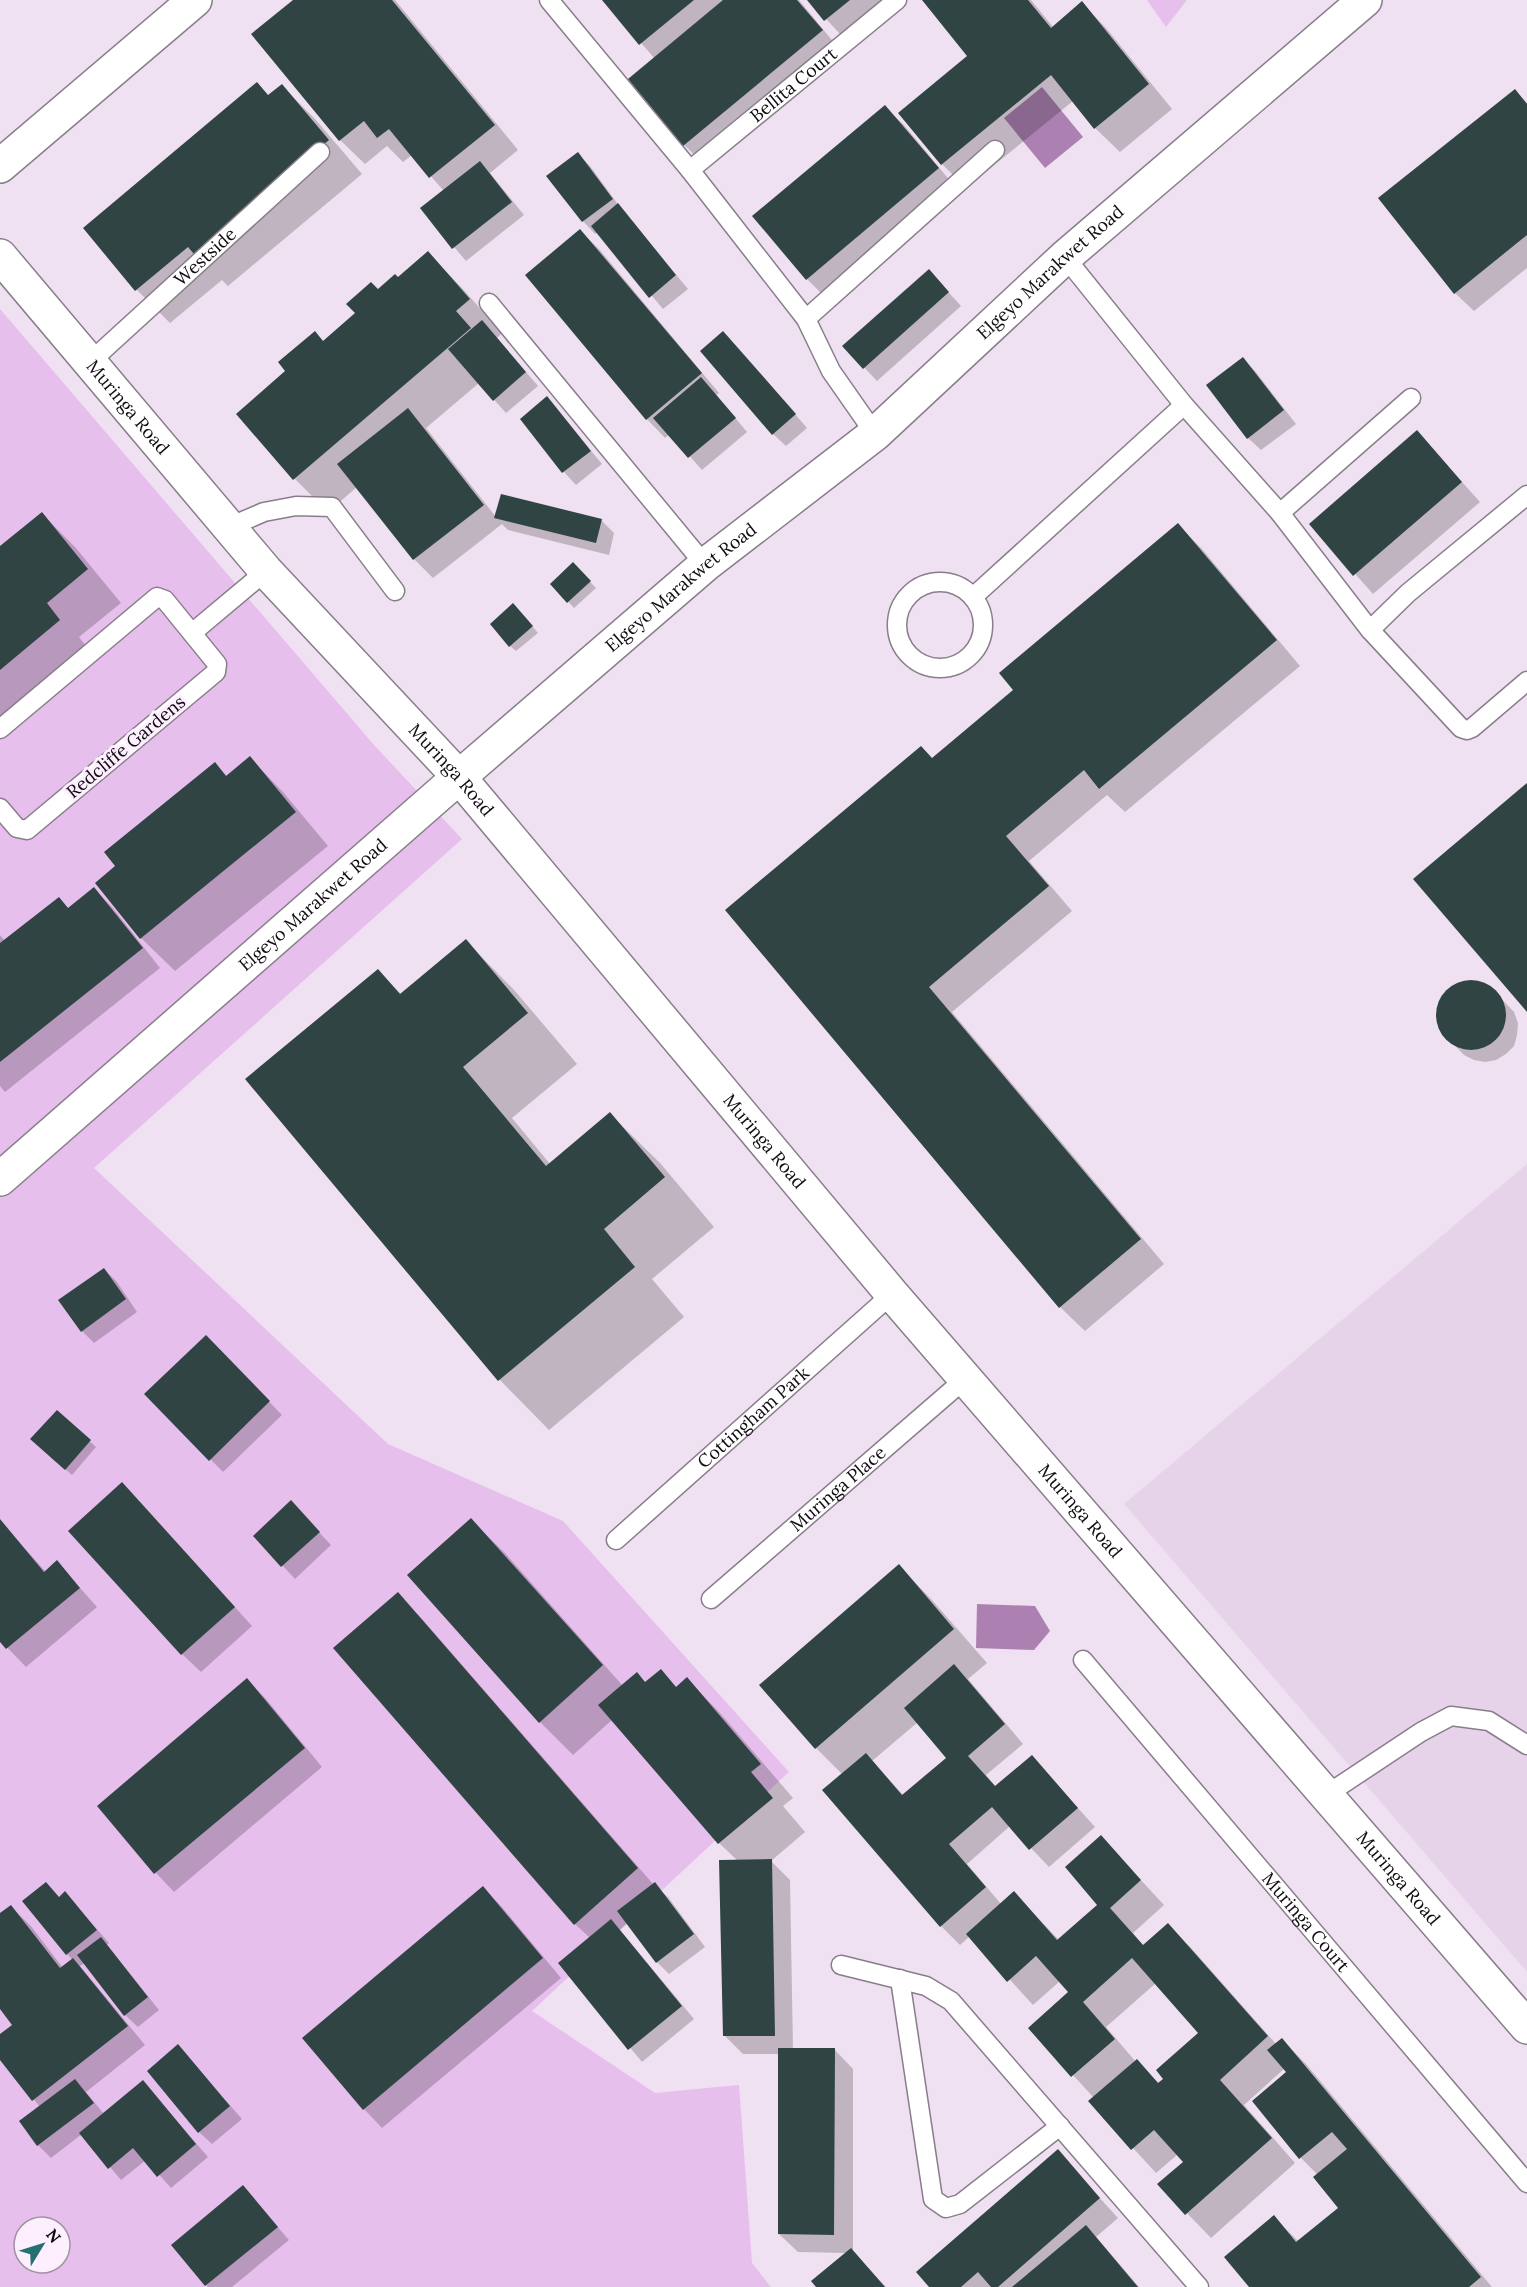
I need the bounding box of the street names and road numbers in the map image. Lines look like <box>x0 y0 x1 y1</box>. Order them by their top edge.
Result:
street label: Bellita Court <box>745 42 841 127</box>
street label: Elgeyo Marakwet Road <box>972 200 1128 344</box>
street label: Westside <box>169 222 241 291</box>
street label: Muringa Road <box>82 355 175 459</box>
street label: Elgeyo Marakwet Road <box>600 517 761 657</box>
street label: Redcliffe Gardens <box>61 690 190 803</box>
street label: Muringa Road <box>404 718 499 821</box>
street label: Elgeyo Marakwet Road <box>234 833 392 976</box>
street label: Muringa Road <box>718 1089 811 1194</box>
street label: Cottingham Park <box>692 1361 814 1473</box>
street label: Muringa Place <box>785 1441 890 1536</box>
street label: Muringa Road <box>1033 1459 1127 1563</box>
street label: Muringa Road <box>1352 1826 1446 1930</box>
street label: Muringa Court <box>1257 1867 1355 1977</box>

